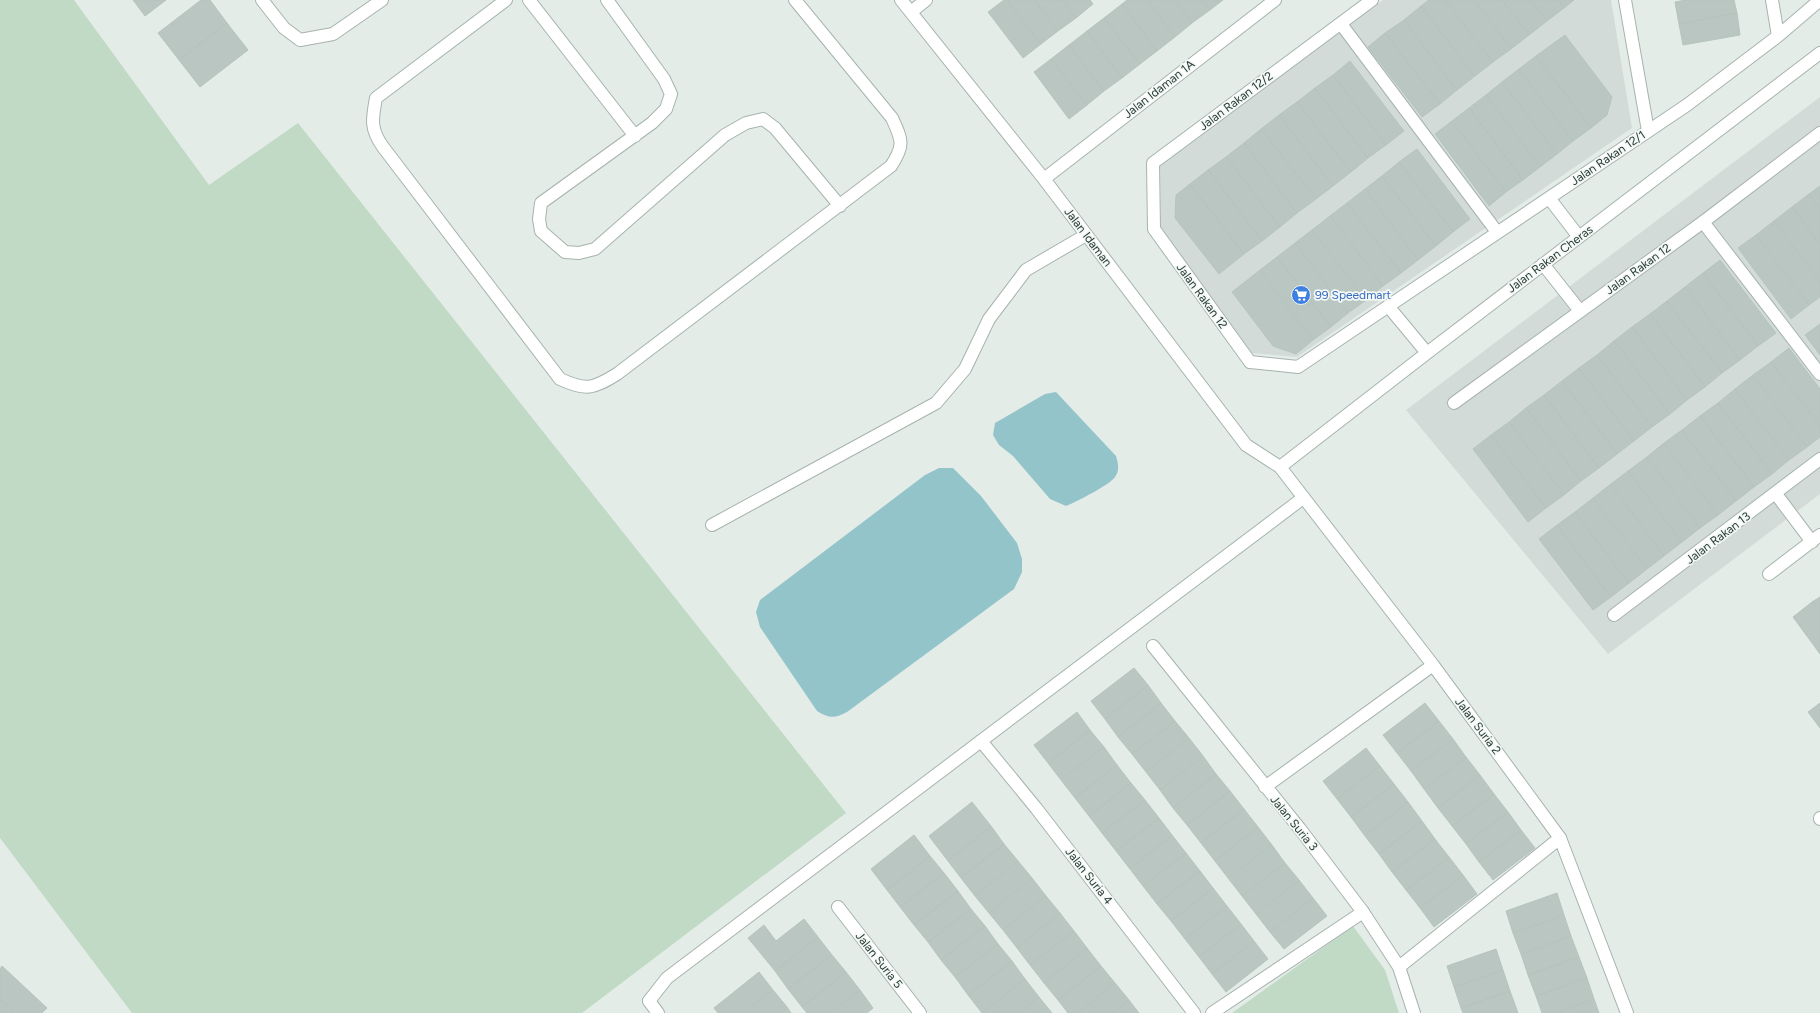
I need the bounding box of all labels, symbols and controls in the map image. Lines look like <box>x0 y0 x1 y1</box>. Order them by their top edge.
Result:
street label: Jalan Idaman 1A <box>1121 57 1197 121</box>
street label: Jalan Rakan 12/2 <box>1196 69 1276 133</box>
street label: Jalan Rakan 12/1 <box>1568 128 1648 188</box>
street label: Jalan Idaman <box>1061 205 1115 269</box>
street label: Jalan Rakan Cheras <box>1504 222 1596 296</box>
street label: Jalan Rakan 12 <box>1603 241 1673 297</box>
street label: Jalan Rakan 12 <box>1174 261 1230 331</box>
supermarket icon: 99 Speedmart <box>1290 284 1312 306</box>
place label: 99 Speedmart <box>1315 288 1392 302</box>
street label: Jalan Rakan 13 <box>1683 509 1753 567</box>
street label: Jalan Suria 2 <box>1452 695 1504 757</box>
street label: Jalan Suria 3 <box>1267 792 1321 854</box>
street label: Jalan Suria 4 <box>1062 845 1116 908</box>
street label: Jalan Suria 5 <box>853 929 905 991</box>

